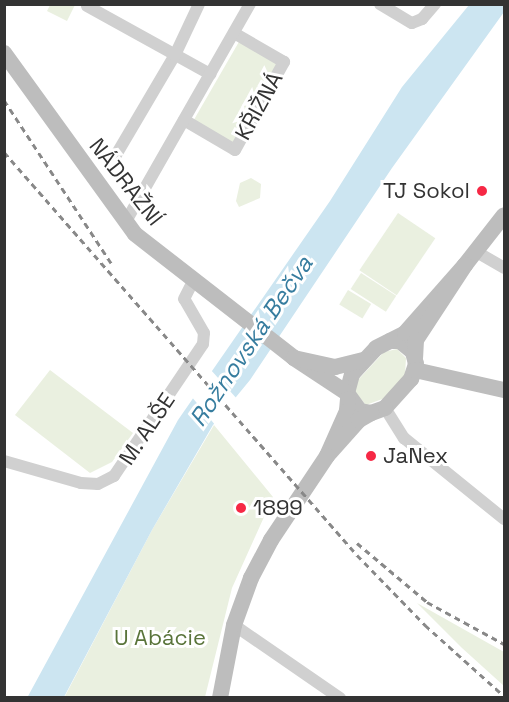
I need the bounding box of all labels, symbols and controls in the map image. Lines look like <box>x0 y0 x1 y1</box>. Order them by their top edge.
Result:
street label: KŘIŽNÁ <box>230 67 288 145</box>
street label: NÁDRAŽNÍ <box>84 133 168 231</box>
place label: TJ Sokol <box>383 178 470 204</box>
marker: TJ Sokol <box>475 184 489 198</box>
water label: Rožnovská Bečva <box>183 250 319 432</box>
street label: M. ALŠE <box>113 388 181 470</box>
place label: JaNex <box>383 443 448 469</box>
marker: JaNex <box>364 449 378 463</box>
place label: 1899 <box>253 495 303 521</box>
marker: 1899 <box>234 501 248 515</box>
park label: U Abácie <box>114 625 206 651</box>

